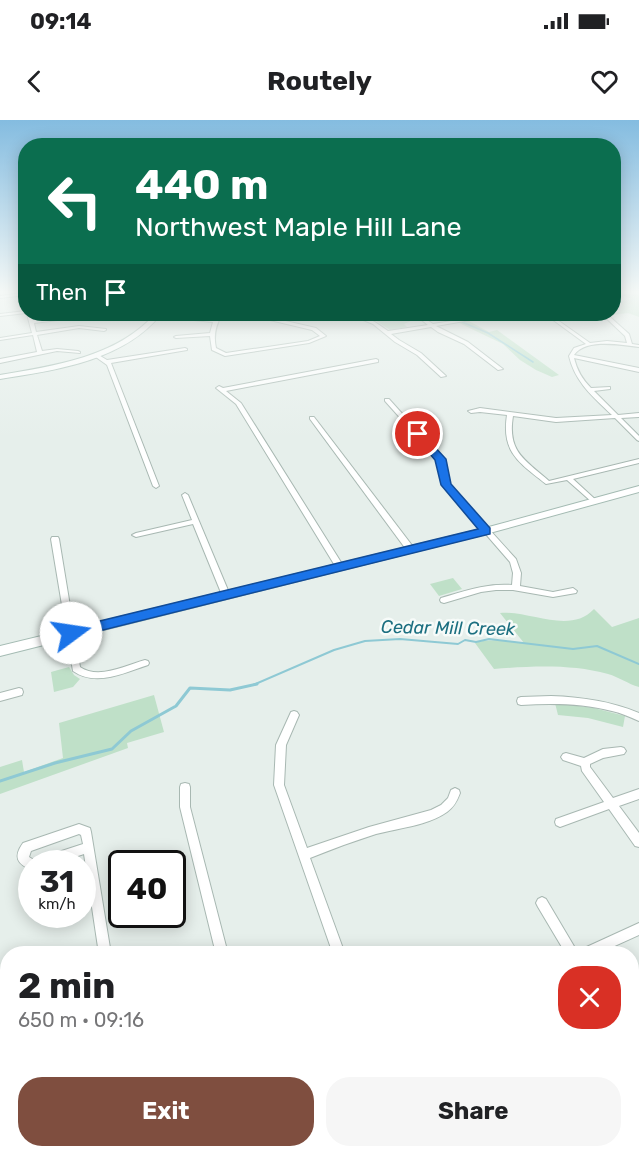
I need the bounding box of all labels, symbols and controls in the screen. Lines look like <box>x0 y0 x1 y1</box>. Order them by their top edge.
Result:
text: 09:14 <box>30 8 91 35</box>
icon: back <box>18 65 51 98</box>
text: Routely <box>267 65 372 97</box>
icon: heart <box>588 65 621 98</box>
text: 440 m <box>135 160 268 210</box>
icon: left <box>36 162 114 240</box>
text: Northwest Maple Hill Lane <box>135 211 462 243</box>
icon: arrive <box>99 276 132 309</box>
text: Then <box>36 279 87 306</box>
pin <box>392 408 443 459</box>
icon: arrive <box>401 417 434 450</box>
position arrow <box>39 601 103 665</box>
water label: Cedar Mill Creek <box>381 616 516 640</box>
speed limit sign: 40 <box>108 850 186 928</box>
text: 31 <box>40 864 74 900</box>
text: km/h <box>38 895 76 913</box>
text: 2 min <box>18 964 116 1007</box>
button: close <box>558 966 621 1029</box>
text: 650 m · 09:16 <box>18 1008 144 1032</box>
button: Exit <box>18 1077 314 1146</box>
button: Share <box>326 1077 621 1146</box>

